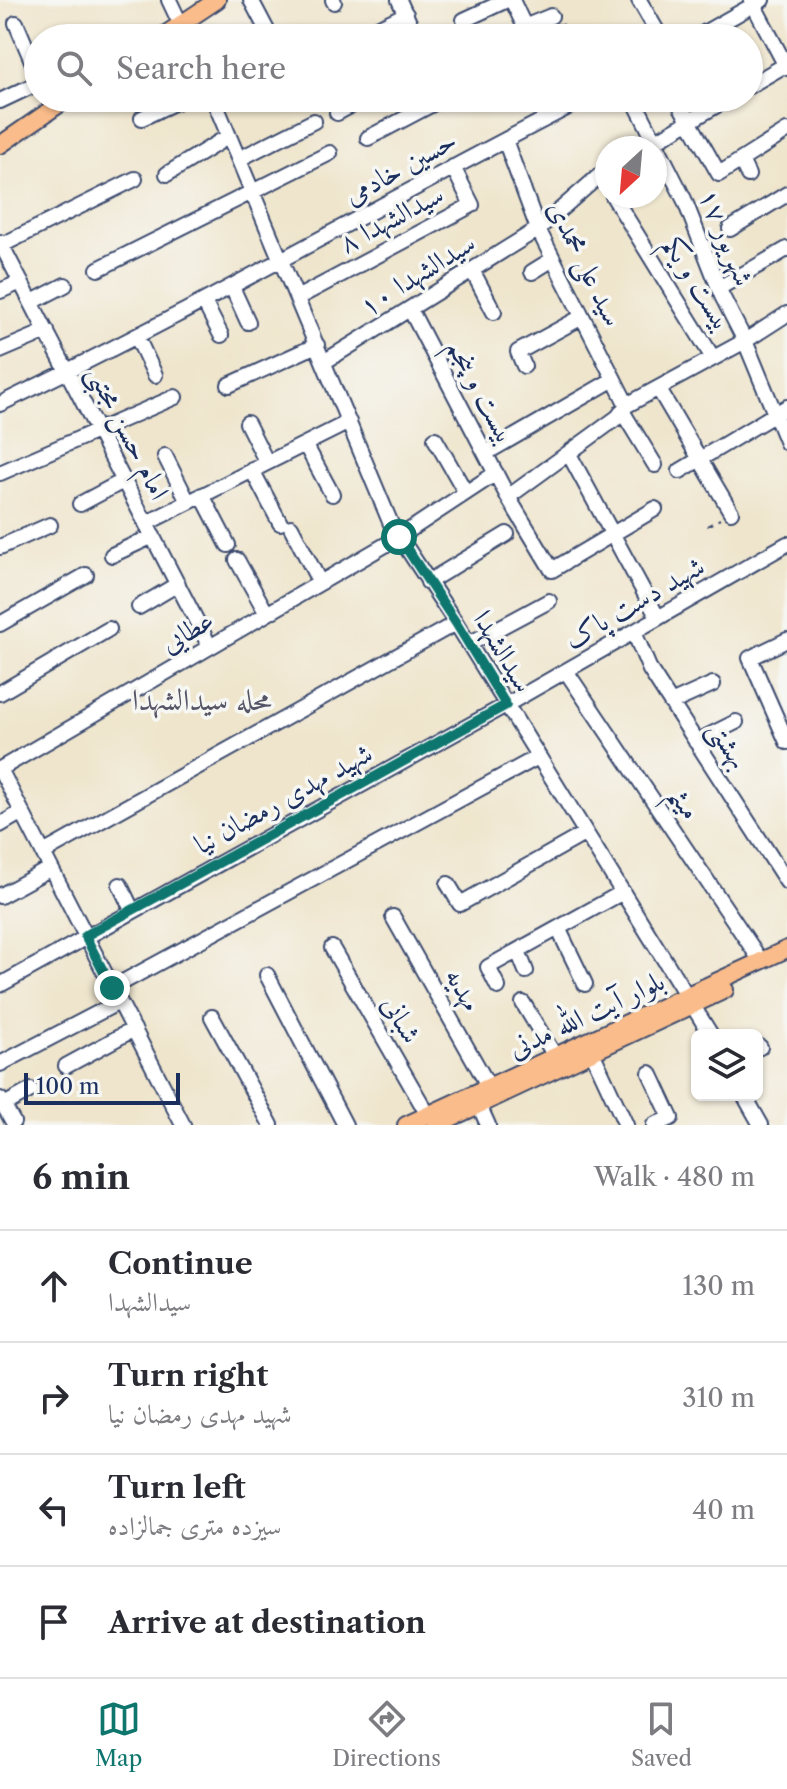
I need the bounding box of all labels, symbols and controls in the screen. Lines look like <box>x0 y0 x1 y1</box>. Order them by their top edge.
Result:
search box <box>24 24 763 112</box>
icon: search <box>52 46 96 90</box>
text: Search here <box>116 50 286 87</box>
street label: حسین خادمی <box>338 122 462 212</box>
north arrow <box>595 136 667 208</box>
street label: سیدالشهدا ۸ <box>333 176 450 261</box>
street label: ۱۷ شهریور <box>690 183 762 291</box>
street label: سید علی محمدی <box>537 195 631 333</box>
street label: سیدالشهدا ۱۰ <box>353 225 482 325</box>
street label: بیست و یکم <box>647 230 740 342</box>
street label: بیست و پنجم <box>431 333 524 454</box>
street label: امام حسن مجتبی <box>73 359 177 509</box>
route start <box>381 519 417 555</box>
street label: شهید دست پاک <box>558 548 712 659</box>
street label: عطایی <box>154 602 221 661</box>
street label: سیدالشهدا <box>465 604 542 699</box>
district label: محله سیدالشهدا <box>132 681 272 719</box>
street label: بهشتی <box>697 713 757 777</box>
street label: شهید مهدی رمضان نیا <box>188 735 379 863</box>
street label: میثم <box>652 779 708 832</box>
street label: بلوار آیت الله مدنی <box>501 959 670 1066</box>
street label: مهدیه <box>437 962 490 1017</box>
route end <box>94 970 130 1006</box>
street label: شبانی <box>375 989 429 1049</box>
map controls <box>691 1029 763 1101</box>
button: layers <box>691 1029 763 1101</box>
scale bar <box>24 1069 180 1105</box>
text: 100 m <box>36 1073 99 1100</box>
text: 6 min <box>32 1156 130 1198</box>
text: Walk · 480 m <box>594 1161 755 1193</box>
text: Continue <box>108 1245 253 1282</box>
icon: ahead <box>32 1264 76 1308</box>
text: 130 m <box>682 1270 755 1302</box>
text: سیدالشهدا <box>108 1286 191 1318</box>
text: Turn right <box>108 1357 268 1394</box>
icon: right <box>32 1376 76 1420</box>
text: 310 m <box>682 1382 755 1414</box>
text: شهید مهدی رمضان نیا <box>108 1398 292 1430</box>
text: Turn left <box>108 1469 245 1506</box>
icon: left <box>32 1488 76 1532</box>
text: 40 m <box>692 1494 755 1526</box>
text: سیزده متری جمالزاده <box>108 1510 282 1542</box>
icon: arrive <box>32 1600 76 1644</box>
text: Arrive at destination <box>108 1604 426 1641</box>
tab: Map <box>95 1697 142 1772</box>
tab: Directions <box>332 1697 441 1772</box>
tab: Saved <box>631 1697 692 1772</box>

